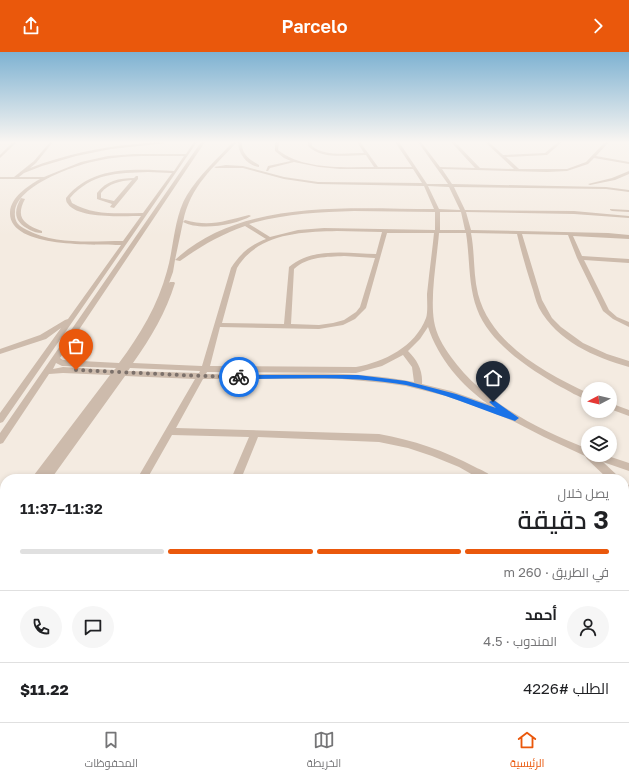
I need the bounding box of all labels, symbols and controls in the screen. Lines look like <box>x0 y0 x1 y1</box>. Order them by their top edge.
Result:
icon: share <box>20 15 42 37</box>
text: Parcelo <box>282 15 347 37</box>
icon: forward <box>587 15 609 37</box>
pin <box>59 329 93 370</box>
icon: bag <box>65 335 87 357</box>
courier <box>219 357 259 397</box>
pin <box>476 361 510 402</box>
icon: bike <box>228 366 250 388</box>
icon: home <box>482 367 504 389</box>
north arrow <box>581 382 617 418</box>
map controls <box>581 382 617 462</box>
button: layers <box>581 426 617 462</box>
text: يصل خلال <box>558 485 609 501</box>
text: 11:32–11:37 <box>20 499 103 517</box>
text: 3 دقيقة <box>518 504 609 535</box>
text: في الطريق · 260 m <box>503 564 609 580</box>
text: أحمد <box>525 605 557 623</box>
button: phone <box>20 606 62 648</box>
button: chat <box>72 606 114 648</box>
button: person <box>567 606 609 648</box>
text: المندوب · 4.5 <box>483 633 557 649</box>
text: الطلب #4226 <box>523 679 609 697</box>
text: $11.22 <box>20 680 69 698</box>
tab: المحفوظات <box>84 729 138 773</box>
tab: الخريطة <box>307 729 341 773</box>
tab: الرئيسية <box>510 729 545 773</box>

